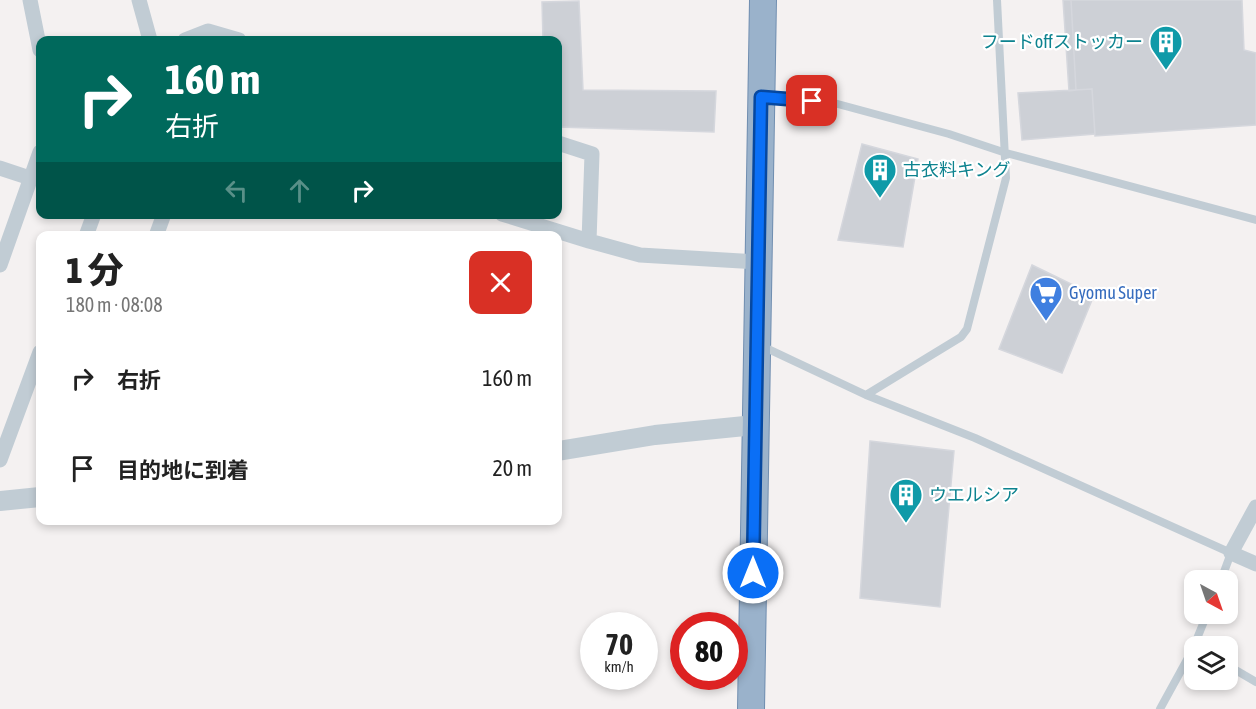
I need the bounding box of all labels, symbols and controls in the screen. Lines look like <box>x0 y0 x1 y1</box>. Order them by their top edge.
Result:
building icon: フードoffストッカー <box>1148 24 1184 71</box>
place label: フードoffストッカー <box>981 31 1143 52</box>
text: 160 m <box>165 55 260 103</box>
icon: right <box>66 60 144 138</box>
pin <box>786 75 837 126</box>
icon: arrive <box>795 84 828 117</box>
text: 右折 <box>165 111 219 142</box>
building icon: 古衣料キング <box>862 152 898 199</box>
place label: 古衣料キング <box>903 159 1010 180</box>
icon: left <box>220 174 253 207</box>
icon: ahead <box>283 174 316 207</box>
icon: right <box>346 174 379 207</box>
text: 1 分 <box>66 249 124 291</box>
button: close <box>469 251 532 314</box>
supermarket icon: Gyomu Super <box>1028 275 1064 322</box>
place label: Gyomu Super <box>1069 282 1157 303</box>
text: 180 m · 08:08 <box>66 293 163 316</box>
icon: right <box>66 362 99 395</box>
text: 160 m <box>482 365 532 391</box>
text: 右折 <box>117 367 161 393</box>
icon: arrive <box>66 452 99 485</box>
text: 20 m <box>492 455 532 481</box>
text: 目的地に到着 <box>117 457 249 483</box>
building icon: ウエルシア <box>888 477 924 524</box>
place label: ウエルシア <box>929 484 1019 505</box>
position arrow <box>721 541 785 605</box>
north arrow <box>1184 570 1238 624</box>
map controls <box>1184 570 1238 690</box>
speed limit sign: 80 <box>670 612 748 690</box>
text: 70 <box>605 627 633 661</box>
button: layers <box>1184 636 1238 690</box>
text: km/h <box>604 658 634 675</box>

